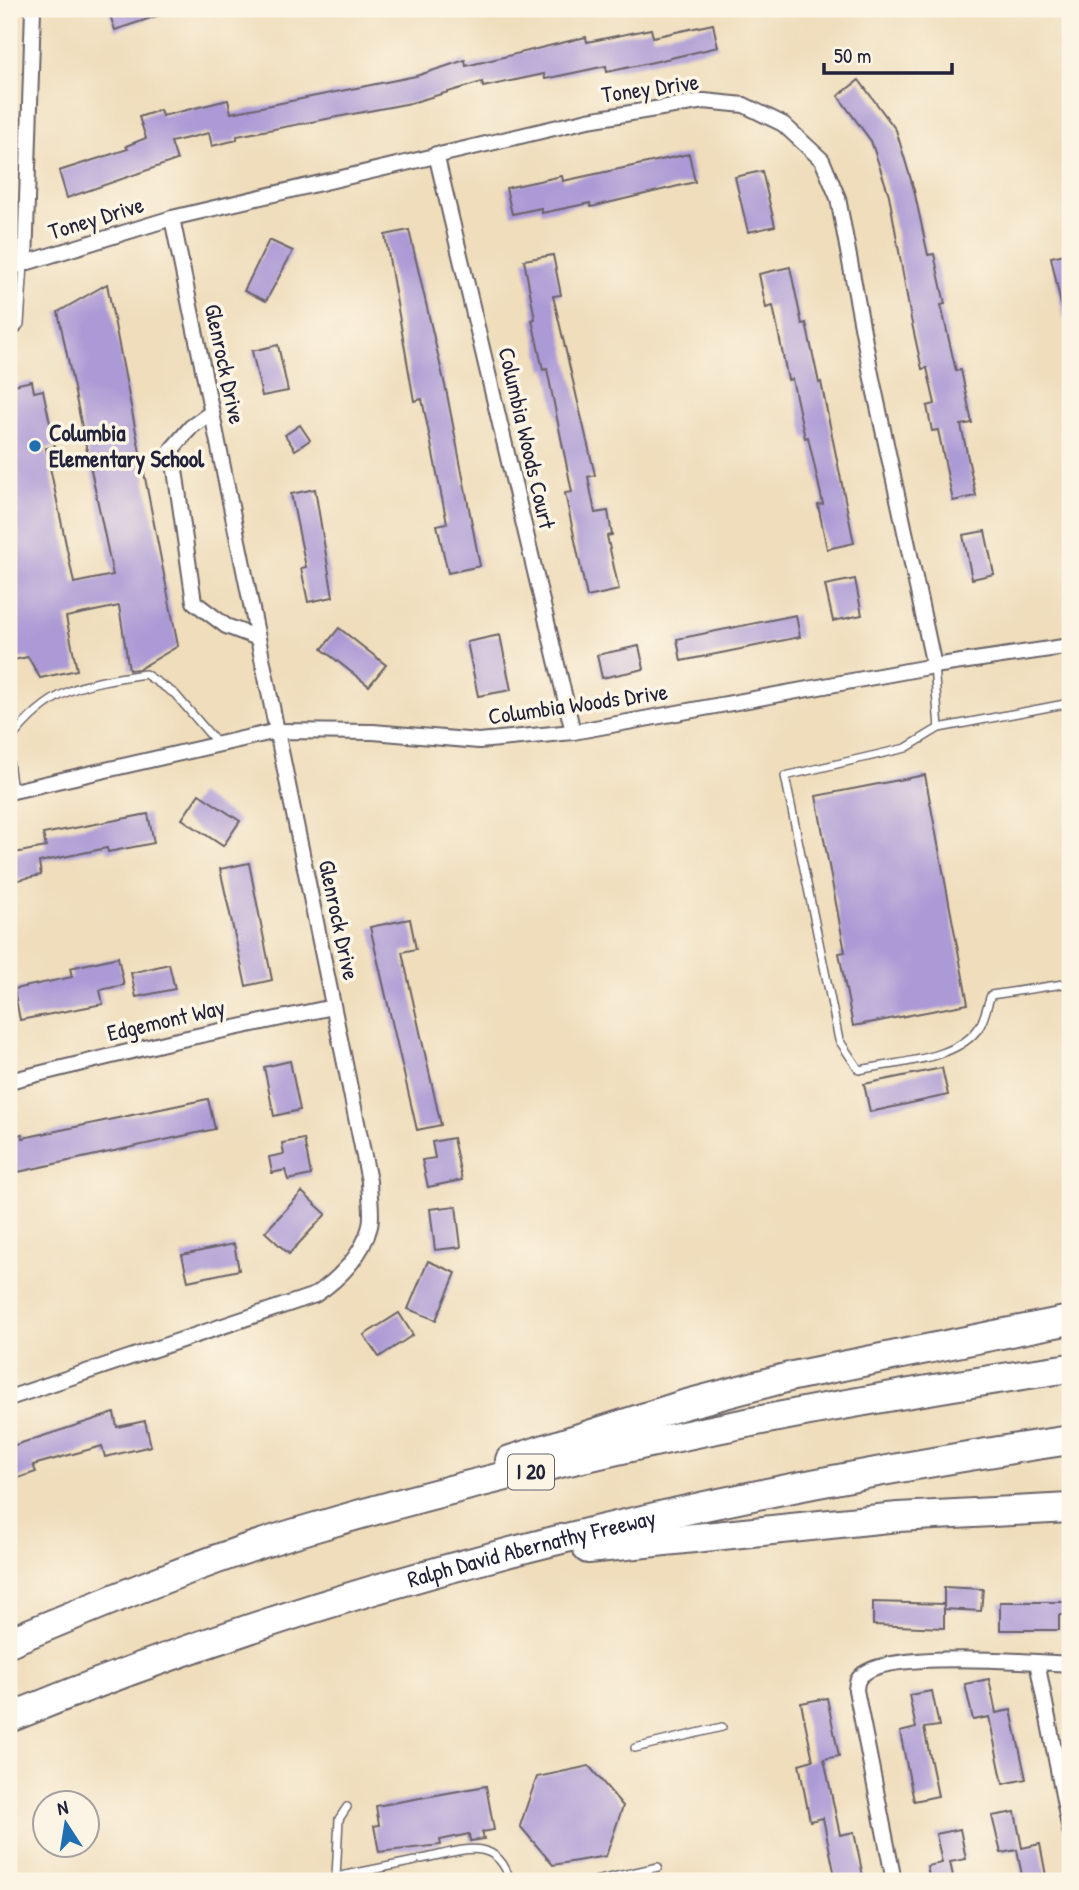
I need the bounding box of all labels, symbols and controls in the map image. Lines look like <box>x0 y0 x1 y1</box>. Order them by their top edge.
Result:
scale bar <box>824 32 951 76</box>
text: 50 m <box>834 41 871 70</box>
street label: Toney Drive <box>599 65 701 110</box>
street label: Toney Drive <box>45 188 147 247</box>
street label: Glenrock Drive <box>198 301 253 427</box>
street label: Columbia Woods Court <box>492 344 564 533</box>
place label: Columbia Elementary School <box>49 417 205 475</box>
marker: Columbia Elementary School <box>27 438 43 454</box>
street label: Columbia Woods Drive <box>486 676 670 731</box>
street label: Glenrock Drive <box>312 857 367 983</box>
street label: Edgemont Way <box>104 991 228 1048</box>
road number: I 20 <box>508 1454 554 1490</box>
street label: Ralph David Abernathy Freeway <box>404 1501 659 1594</box>
north arrow <box>32 1788 102 1858</box>
text: N <box>55 1794 70 1821</box>

